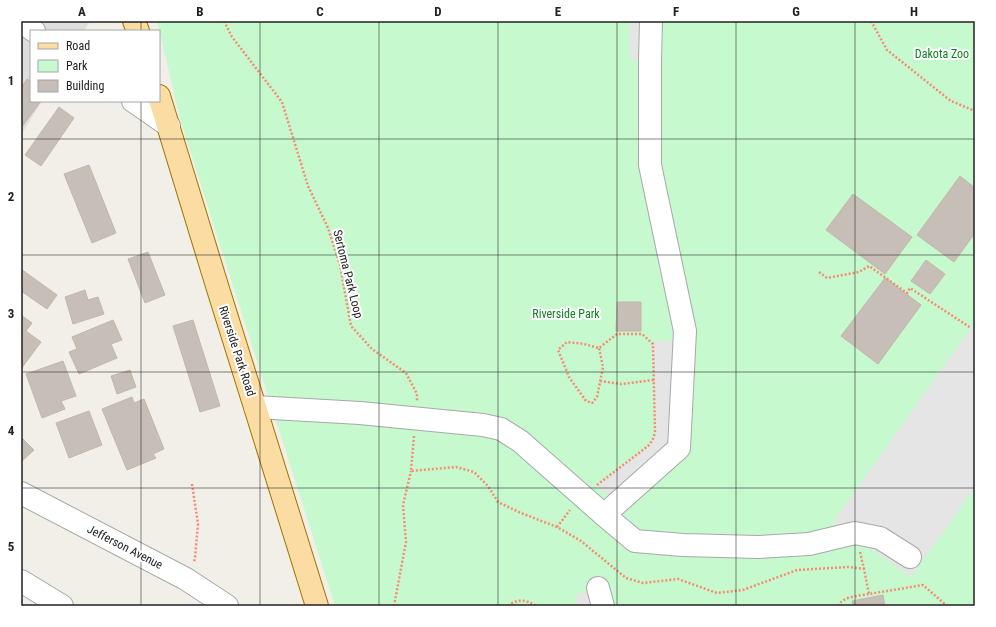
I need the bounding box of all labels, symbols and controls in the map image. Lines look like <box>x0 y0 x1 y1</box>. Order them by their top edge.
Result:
text: A <box>78 4 86 19</box>
text: B <box>196 4 204 19</box>
text: C <box>316 4 324 19</box>
text: D <box>434 4 442 19</box>
text: E <box>555 4 562 19</box>
text: F <box>673 4 679 19</box>
text: G <box>792 4 800 19</box>
text: H <box>910 4 918 19</box>
legend <box>30 30 160 102</box>
text: Road <box>66 39 90 53</box>
park label: Dakota Zoo <box>915 47 969 61</box>
text: Park <box>66 59 88 73</box>
text: 1 <box>8 73 14 88</box>
text: Building <box>66 79 104 93</box>
text: 2 <box>8 189 15 204</box>
street label: Sertoma Park Loop <box>330 228 366 320</box>
street label: Riverside Park Road <box>216 304 258 398</box>
text: 3 <box>8 306 14 321</box>
park label: Riverside Park <box>532 307 600 321</box>
text: 4 <box>8 423 15 438</box>
street label: Jefferson Avenue <box>85 522 165 572</box>
text: 5 <box>8 539 15 554</box>

